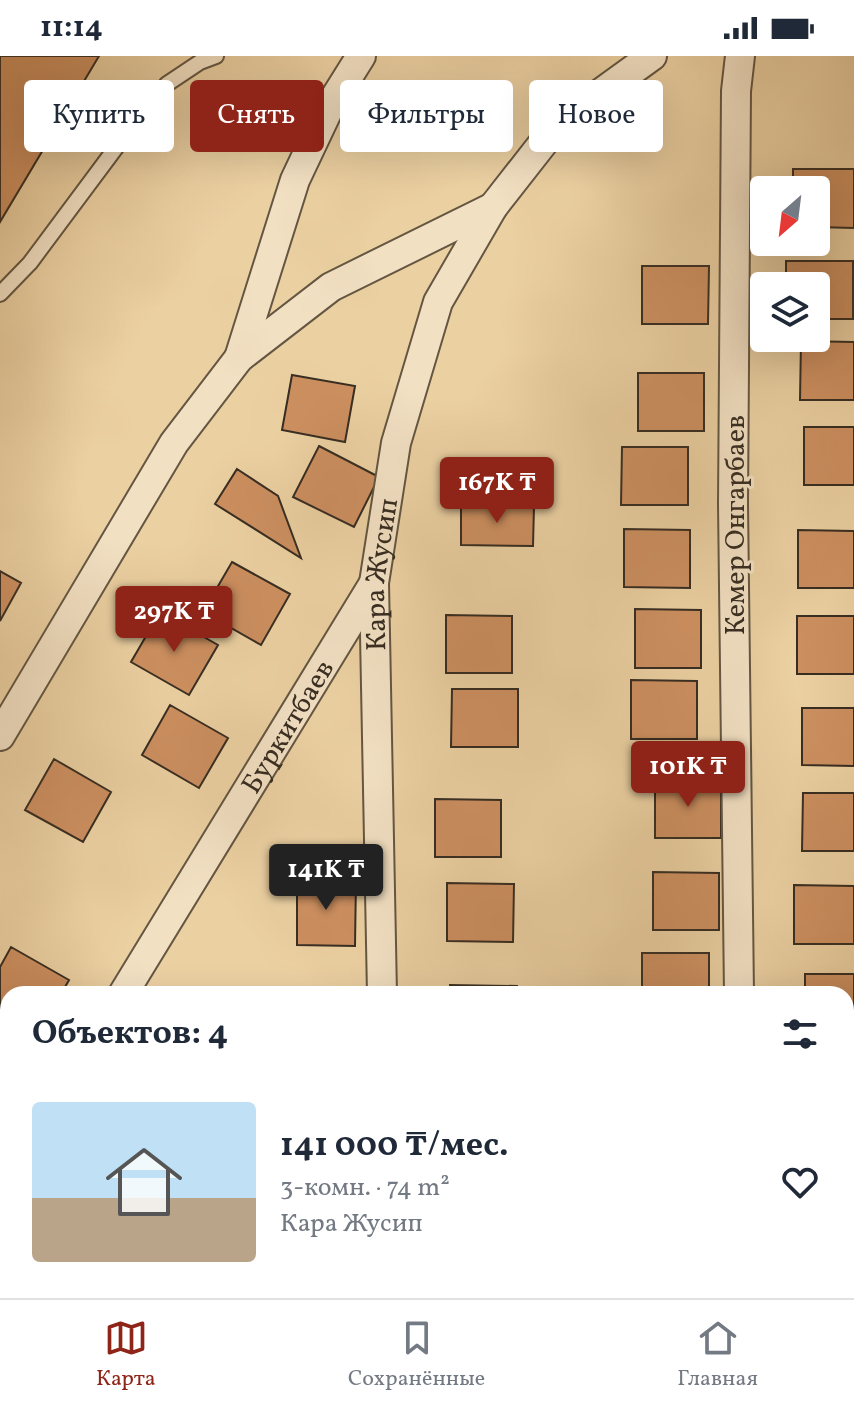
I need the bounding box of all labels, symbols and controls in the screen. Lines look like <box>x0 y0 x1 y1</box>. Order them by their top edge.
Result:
text: 11:14 <box>40 7 103 49</box>
chip: Купить <box>24 80 174 152</box>
chip: Снять <box>190 80 324 152</box>
chip: Фильтры <box>340 80 513 152</box>
chip: Новое <box>529 80 663 152</box>
north arrow <box>750 176 830 256</box>
map controls <box>750 176 830 352</box>
button: layers <box>750 272 830 352</box>
street label: Кемер Онгарбаев <box>717 415 756 635</box>
pin: 167K ₸ <box>432 457 562 525</box>
text: 167K ₸ <box>458 465 536 501</box>
street label: Кара Жусип <box>357 496 409 651</box>
pin: 297K ₸ <box>109 586 239 654</box>
text: 297K ₸ <box>133 594 215 630</box>
street label: Буркитбаев <box>233 653 345 802</box>
pin: 101K ₸ <box>623 741 753 809</box>
text: 101K ₸ <box>649 749 727 785</box>
pin: 141K ₸ <box>261 844 391 912</box>
text: 141K ₸ <box>287 852 365 888</box>
text: Объектов: 4 <box>32 1011 228 1058</box>
icon: filters <box>778 1012 822 1056</box>
text: 141 000 ₸/мес. <box>280 1123 509 1170</box>
icon: home <box>96 1134 192 1230</box>
icon: heart <box>778 1160 822 1204</box>
text: 3-комн. · 74 m² <box>280 1170 450 1206</box>
text: Кара Жусип <box>280 1206 423 1242</box>
tab: Карта <box>96 1316 156 1395</box>
tab: Сохранённые <box>348 1316 485 1395</box>
tab: Главная <box>677 1316 758 1395</box>

